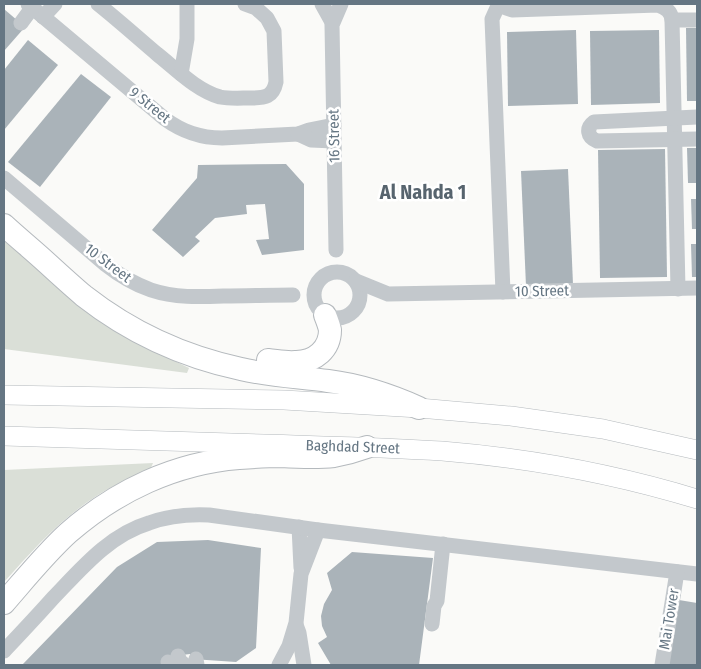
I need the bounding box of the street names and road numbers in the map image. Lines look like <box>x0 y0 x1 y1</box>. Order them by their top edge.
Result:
street label: 9 Street <box>126 83 174 127</box>
street label: 16 Street <box>325 109 343 163</box>
street label: 10 Street <box>81 240 135 287</box>
street label: 10 Street <box>515 282 569 300</box>
street label: Baghdad Street <box>305 436 400 458</box>
street label: Mai Tower <box>655 586 683 651</box>

